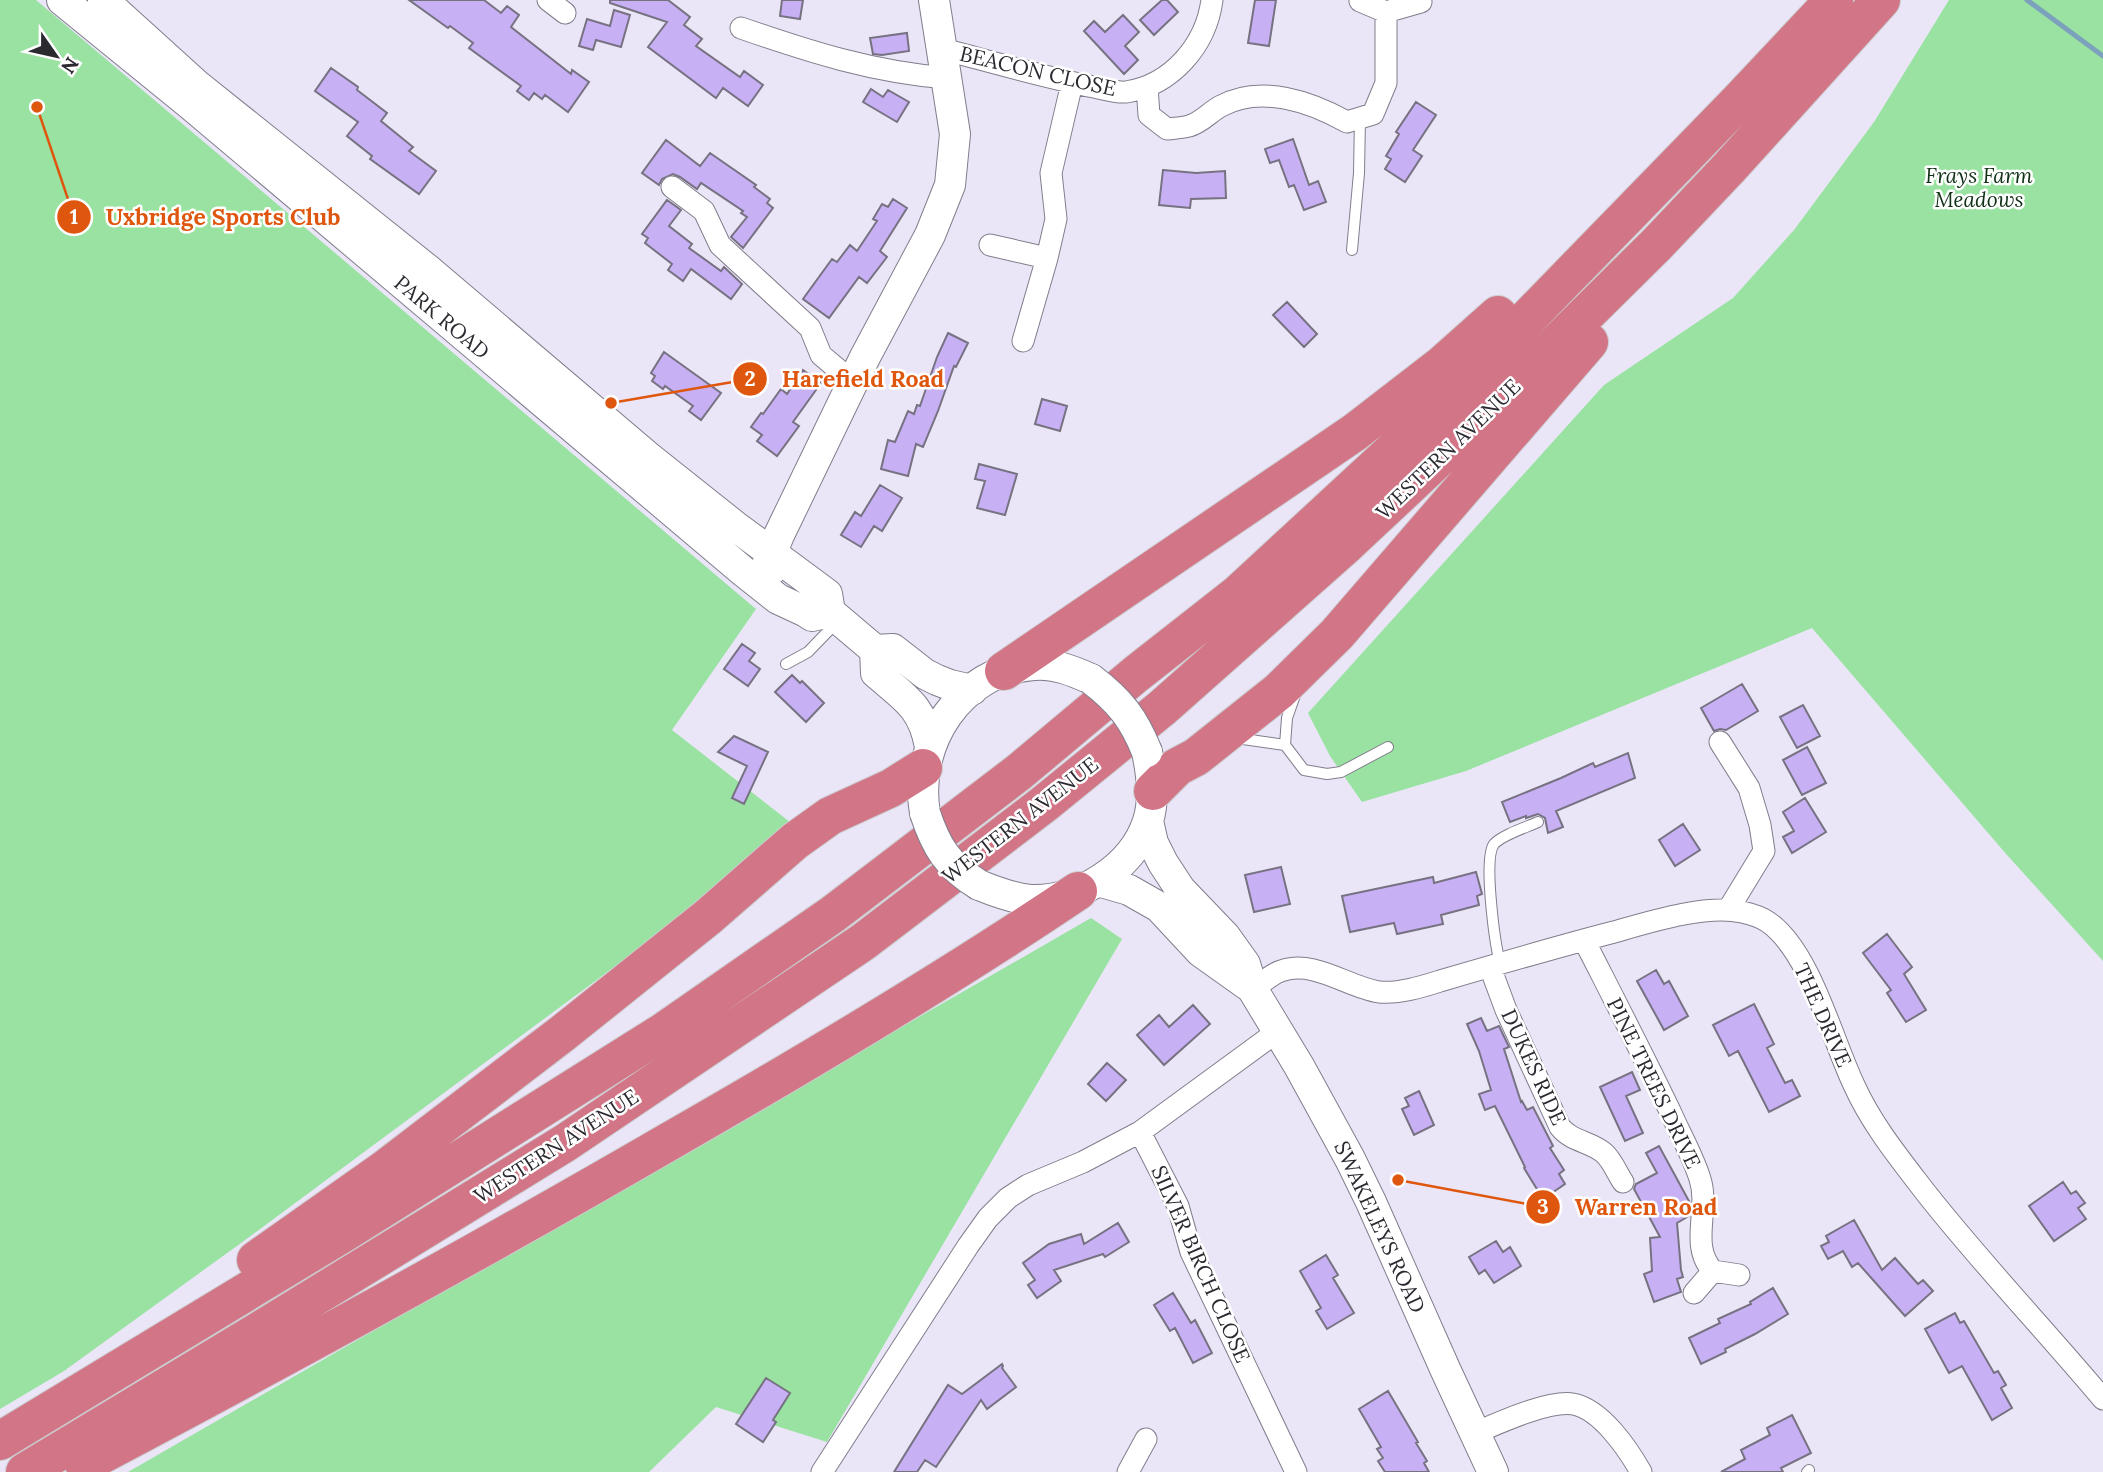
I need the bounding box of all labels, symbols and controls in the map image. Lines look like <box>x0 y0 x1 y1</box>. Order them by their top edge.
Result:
north arrow <box>21 21 91 91</box>
street label: BEACON CLOSE <box>957 40 1119 102</box>
text: N <box>56 53 84 79</box>
park label: Frays Farm Meadows <box>1925 162 2033 213</box>
callout: Uxbridge Sports Club <box>56 195 354 239</box>
text: Uxbridge Sports Club <box>106 202 340 231</box>
text: 1 <box>70 203 78 230</box>
street label: PARK ROAD <box>389 269 495 365</box>
callout: Harefield Road <box>733 357 958 401</box>
text: Harefield Road <box>782 364 945 393</box>
text: 2 <box>744 365 756 392</box>
street label: WESTERN AVENUE <box>1370 373 1526 525</box>
street label: WESTERN AVENUE <box>936 751 1104 889</box>
street label: THE DRIVE <box>1788 959 1858 1071</box>
street label: PINE TREES DRIVE <box>1601 993 1707 1173</box>
street label: DUKES RIDE <box>1495 1005 1573 1129</box>
street label: WESTERN AVENUE <box>469 1083 643 1209</box>
street label: SWAKELEYS ROAD <box>1328 1137 1432 1317</box>
street label: SILVER BIRCH CLOSE <box>1145 1161 1257 1367</box>
callout: Warren Road <box>1526 1185 1732 1229</box>
text: Warren Road <box>1574 1192 1718 1221</box>
text: 3 <box>1537 1193 1549 1220</box>

